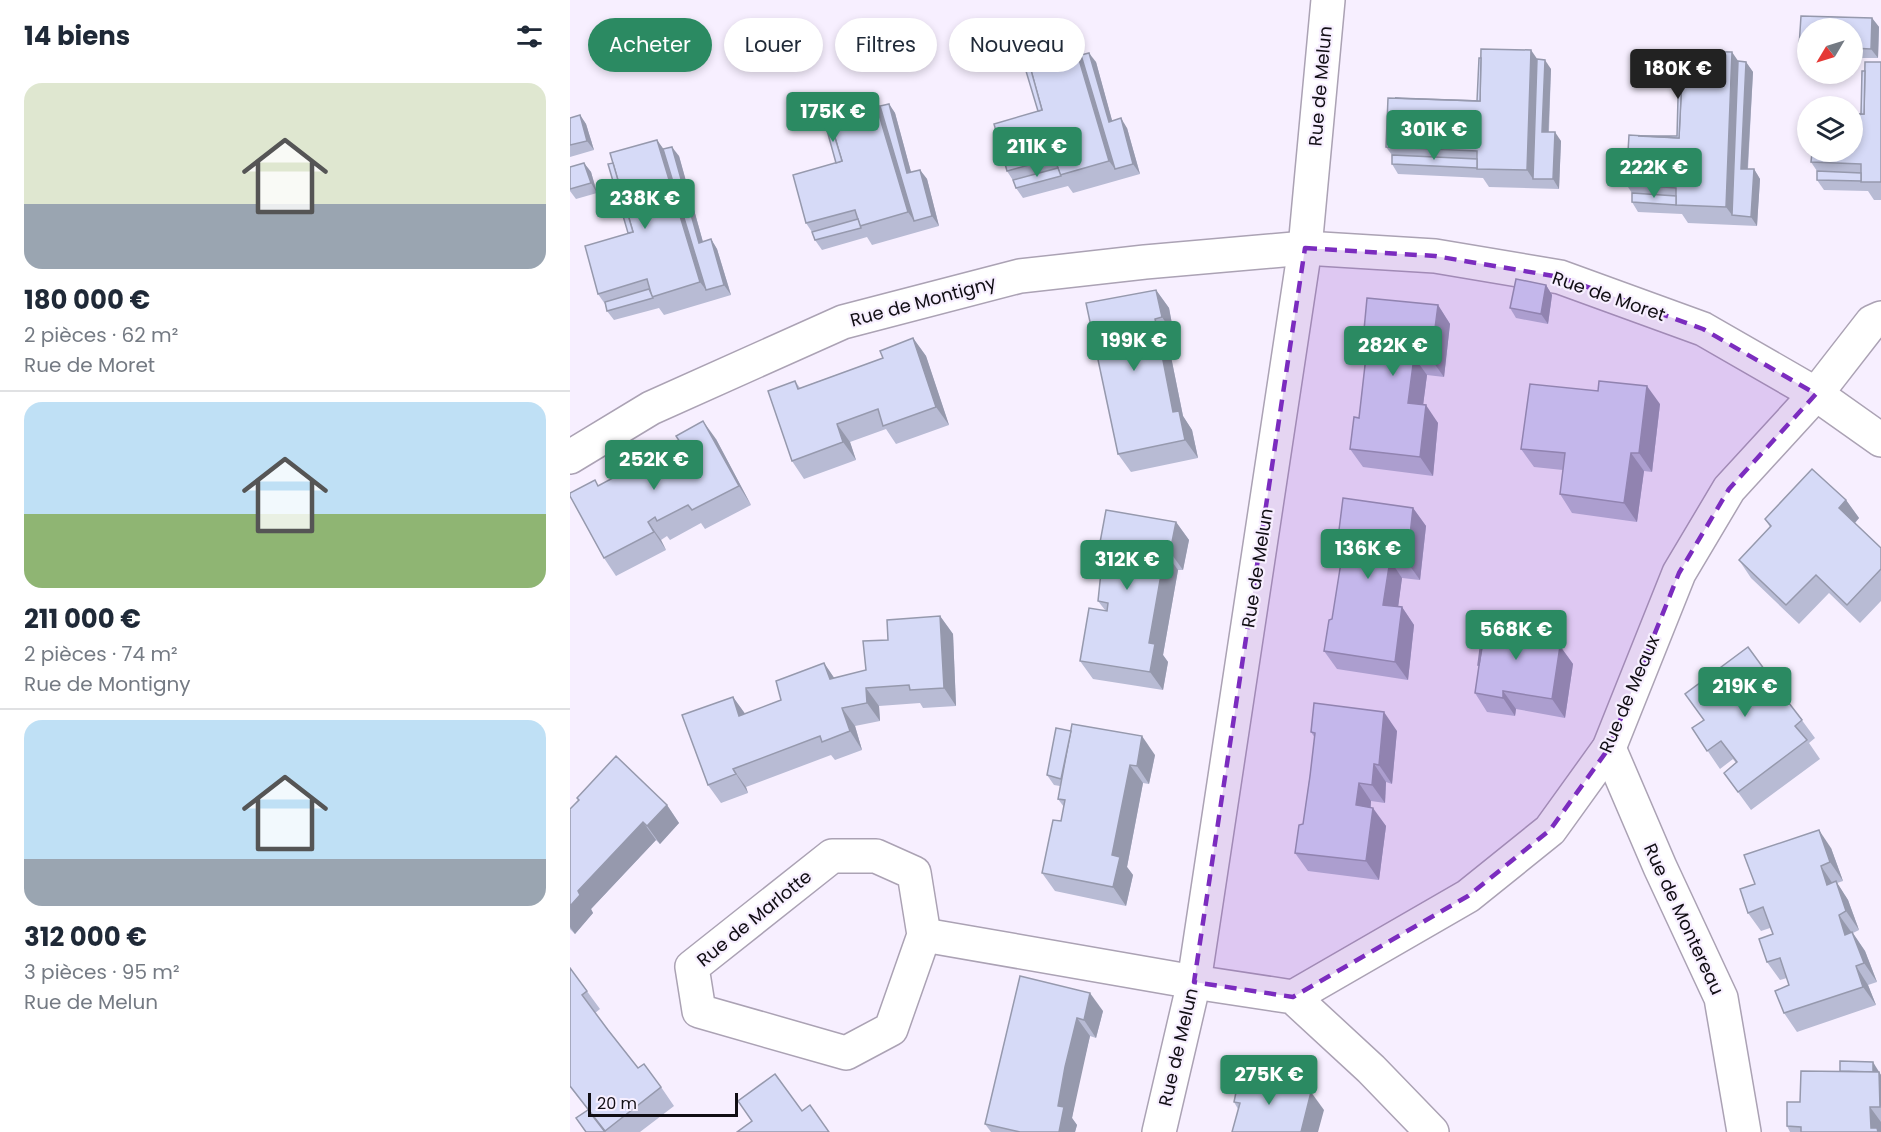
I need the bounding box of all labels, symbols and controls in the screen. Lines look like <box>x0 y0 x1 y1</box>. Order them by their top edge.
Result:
text: 14 biens <box>24 18 130 54</box>
chip: Acheter <box>588 18 712 72</box>
chip: Louer <box>724 18 823 72</box>
chip: Filtres <box>835 18 937 72</box>
chip: Nouveau <box>949 18 1085 72</box>
north arrow <box>1797 18 1863 84</box>
map controls <box>1797 18 1863 162</box>
icon: filters <box>513 20 546 53</box>
street label: Rue de Melun <box>1302 25 1338 147</box>
pin: 180K € <box>1629 49 1727 100</box>
text: 180K € <box>1644 54 1712 82</box>
pin: 175K € <box>784 92 882 143</box>
button: layers <box>1797 96 1863 162</box>
text: 175K € <box>800 97 866 125</box>
pin: 301K € <box>1385 110 1483 161</box>
text: 301K € <box>1401 115 1467 143</box>
icon: home <box>231 122 339 230</box>
pin: 211K € <box>988 127 1086 178</box>
text: 211K € <box>1007 132 1067 160</box>
pin: 222K € <box>1605 148 1703 199</box>
text: 222K € <box>1620 153 1688 181</box>
pin: 238K € <box>596 179 694 230</box>
text: 238K € <box>610 184 680 212</box>
street label: Rue de Moret <box>1549 265 1669 327</box>
street label: Rue de Montigny <box>847 270 999 332</box>
text: 180 000 € <box>24 282 150 318</box>
text: 2 pièces · 62 m² <box>24 321 178 349</box>
pin: 199K € <box>1085 321 1183 372</box>
text: 199K € <box>1101 326 1167 354</box>
pin: 282K € <box>1344 326 1442 377</box>
text: 282K € <box>1358 331 1428 359</box>
text: Rue de Moret <box>24 351 155 379</box>
pin: 252K € <box>605 440 703 491</box>
icon: home <box>231 441 339 549</box>
text: 252K € <box>619 445 689 473</box>
street label: Rue de Melun <box>1235 506 1279 630</box>
pin: 136K € <box>1319 529 1417 580</box>
text: 136K € <box>1335 534 1401 562</box>
pin: 312K € <box>1078 540 1176 591</box>
text: 312K € <box>1094 545 1160 573</box>
text: 211 000 € <box>24 601 141 637</box>
pin: 568K € <box>1467 610 1565 661</box>
text: 568K € <box>1480 615 1552 643</box>
street label: Rue de Meaux <box>1593 631 1665 757</box>
text: 2 pièces · 74 m² <box>24 640 178 668</box>
pin: 219K € <box>1696 667 1794 718</box>
text: Rue de Montigny <box>24 670 191 698</box>
text: 219K € <box>1712 672 1778 700</box>
icon: home <box>231 759 339 867</box>
street label: Rue de Montereau <box>1638 839 1730 999</box>
street label: Rue de Marlotte <box>691 864 817 972</box>
text: 312 000 € <box>24 919 147 955</box>
text: 3 pièces · 95 m² <box>24 958 180 986</box>
street label: Rue de Melun <box>1152 985 1204 1109</box>
text: Rue de Melun <box>24 988 158 1016</box>
pin: 275K € <box>1220 1055 1318 1106</box>
text: 275K € <box>1234 1060 1304 1088</box>
scale bar <box>588 1090 738 1118</box>
text: 20 m <box>597 1092 637 1115</box>

